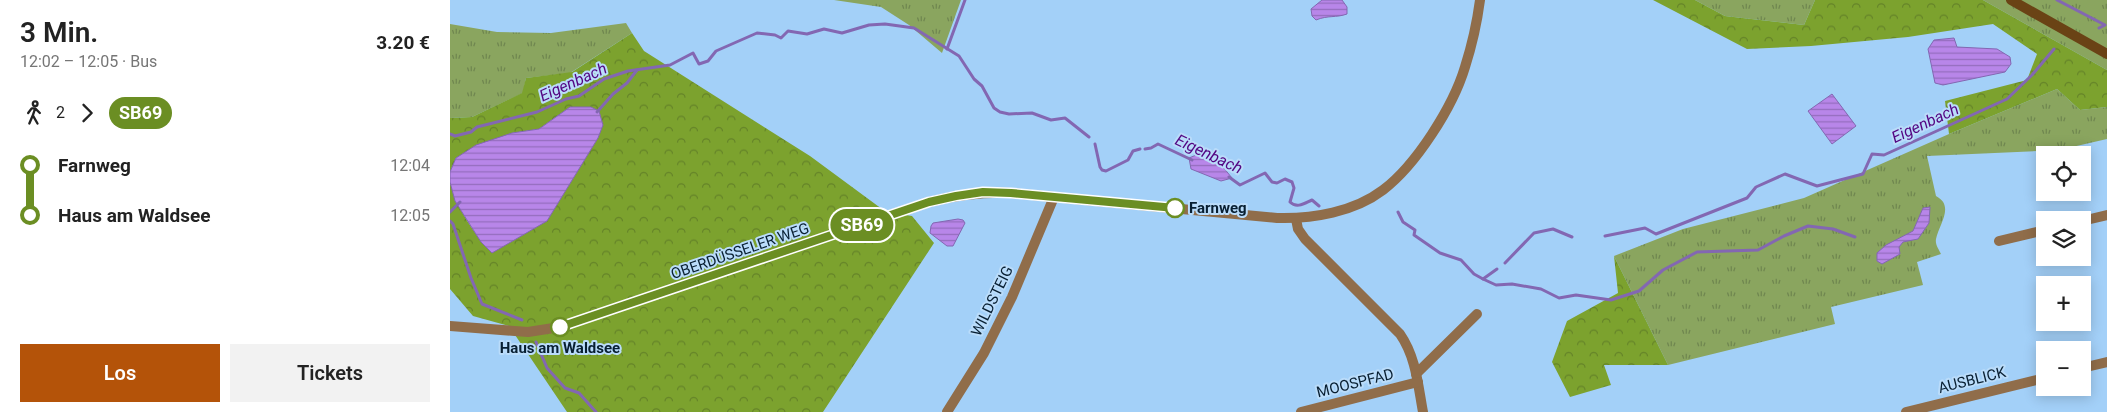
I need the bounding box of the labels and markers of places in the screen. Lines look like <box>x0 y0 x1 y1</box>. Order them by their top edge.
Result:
marker: Farnweg <box>1165 198 1185 218</box>
place label: Farnweg <box>1189 199 1247 217</box>
marker: Haus am Waldsee <box>550 317 570 337</box>
place label: Haus am Waldsee <box>500 339 620 357</box>

